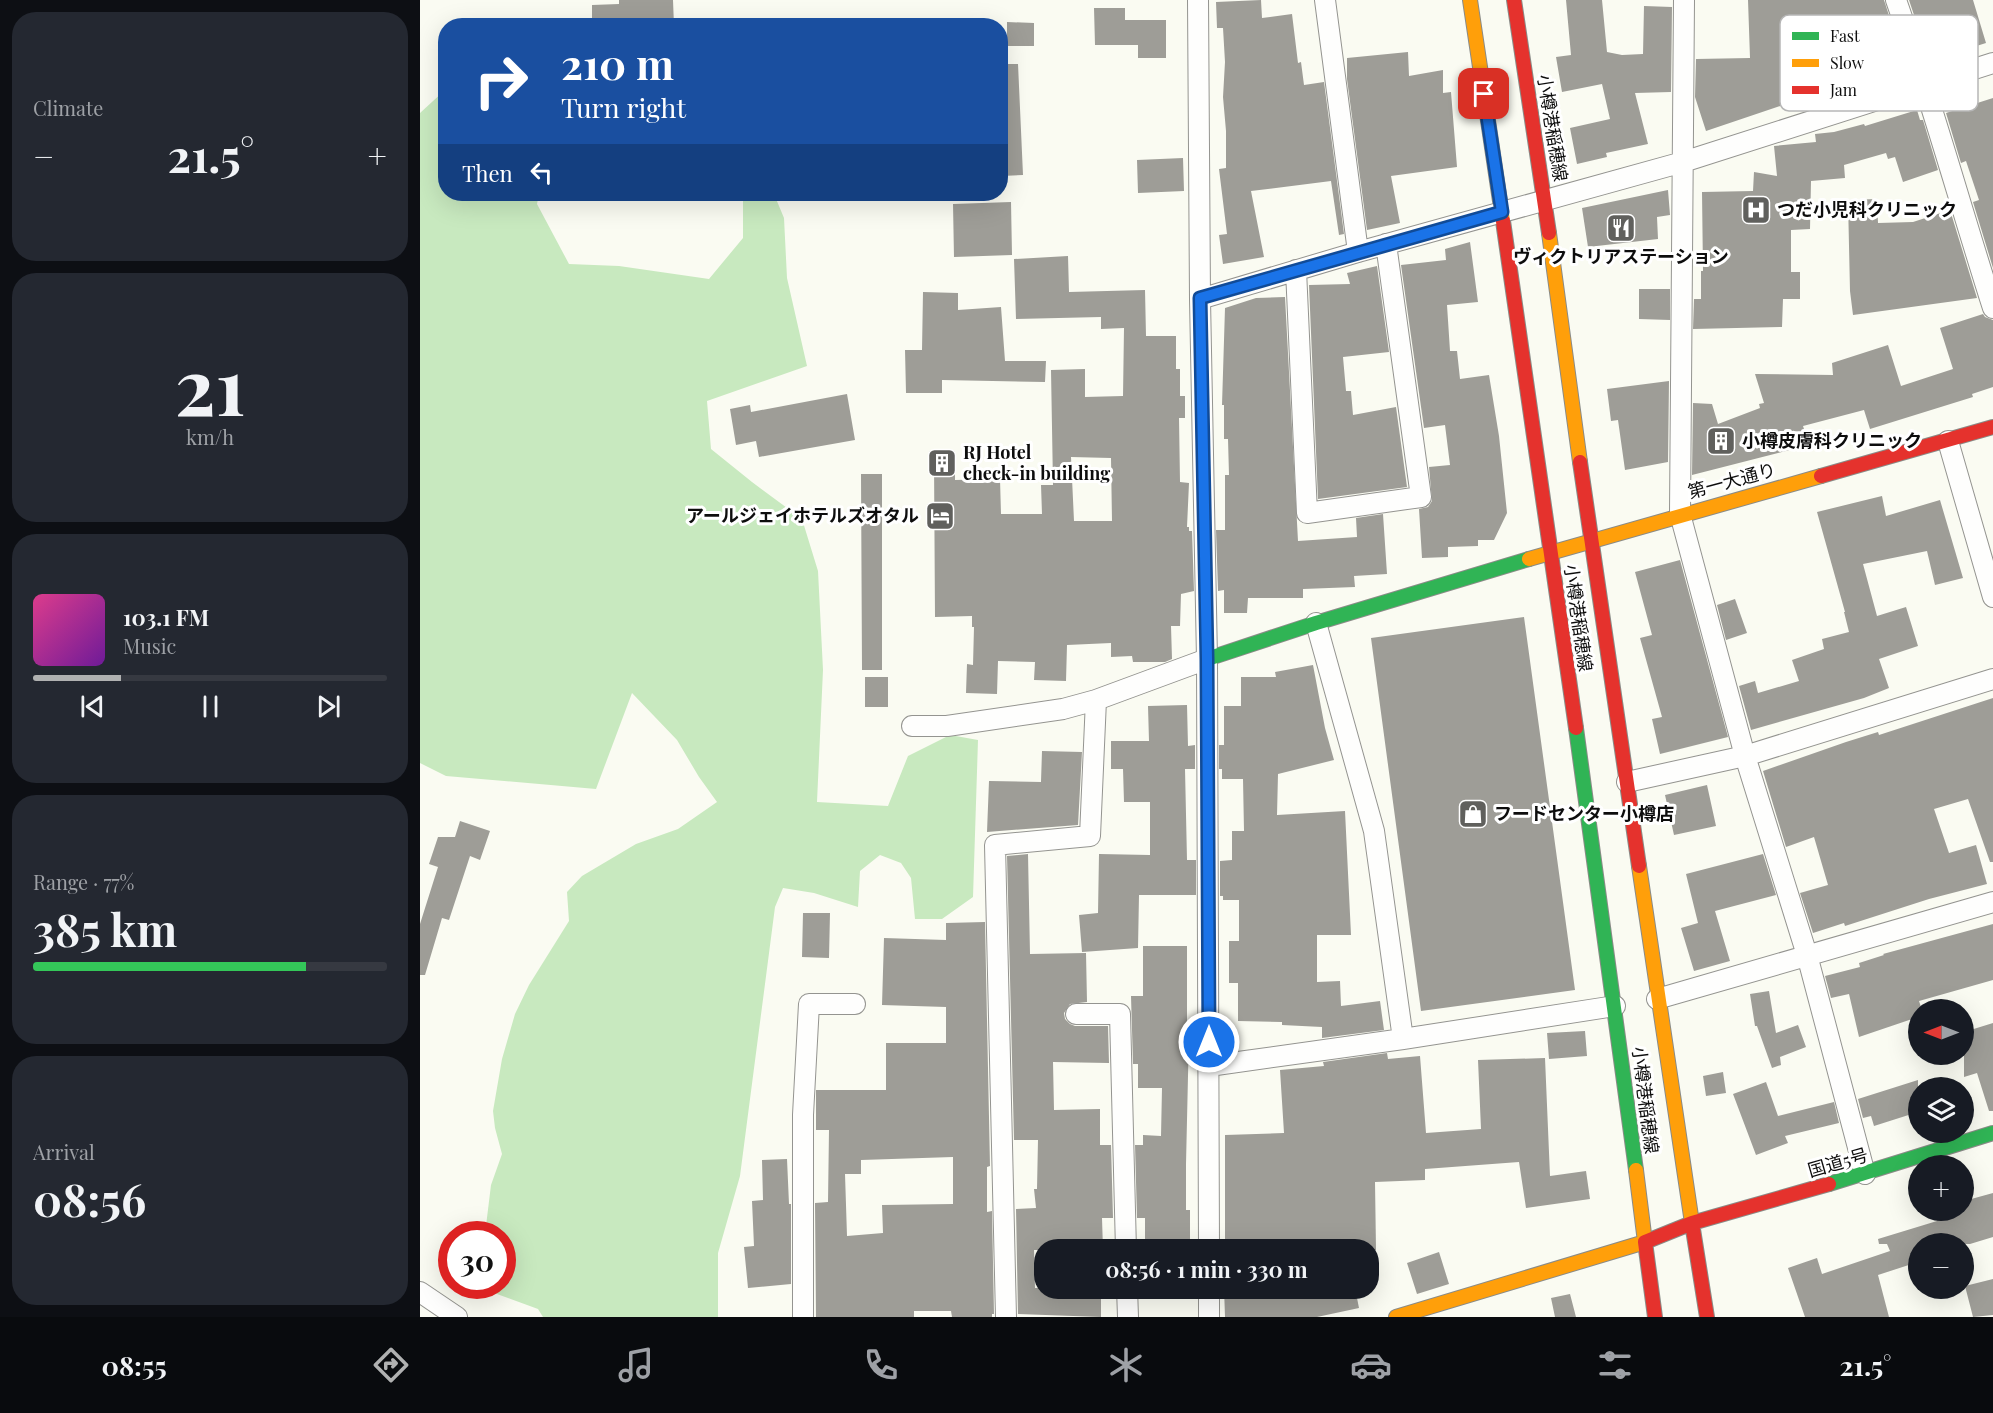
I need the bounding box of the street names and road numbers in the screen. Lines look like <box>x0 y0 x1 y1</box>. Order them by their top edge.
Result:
street label: 小樽港稲穂線 <box>1533 73 1573 183</box>
street label: 第一大通り <box>1685 457 1778 503</box>
street label: 小樽港稲穂線 <box>1560 563 1598 673</box>
street label: 小樽港稲穂線 <box>1628 1045 1664 1155</box>
street label: 国道5号 <box>1805 1142 1871 1182</box>

